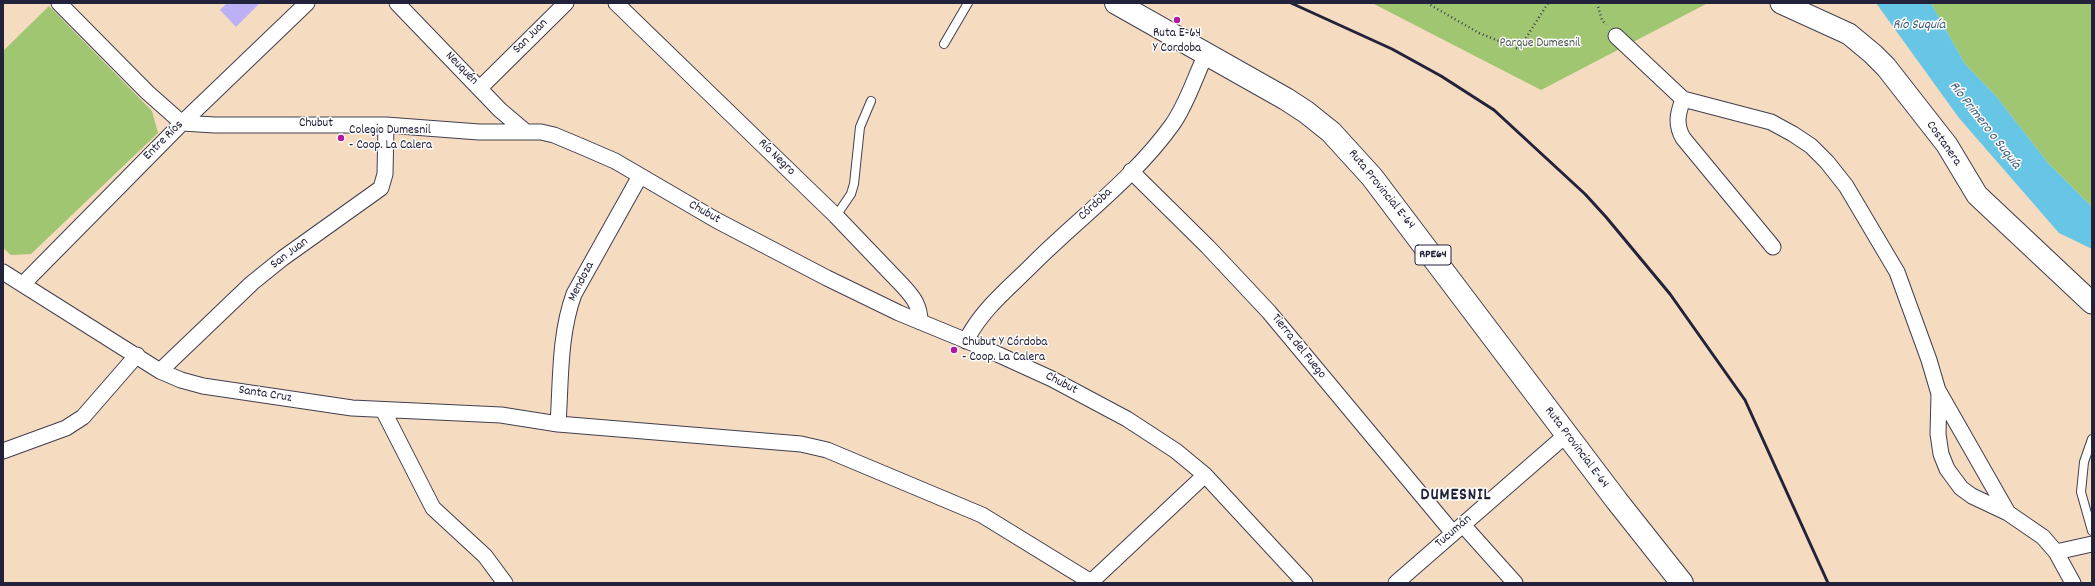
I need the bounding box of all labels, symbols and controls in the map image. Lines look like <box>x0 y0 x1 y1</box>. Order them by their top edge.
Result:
marker: Ruta E-64 Y Cordoba <box>1172 15 1182 25</box>
street label: San Juan <box>510 16 552 58</box>
water label: Río Suquía <box>1893 18 1945 34</box>
place label: Ruta E-64 Y Cordoba <box>1153 26 1201 57</box>
park label: Parque Dumesnil <box>1500 36 1580 52</box>
street label: Neuquén <box>441 49 481 89</box>
water label: Río Primero o Suquía <box>1945 79 2023 173</box>
street label: Chubut <box>299 116 333 132</box>
street label: Entre Ríos <box>141 118 187 164</box>
street label: Costanera <box>1922 119 1964 169</box>
place label: Colegio Dumesnil - Coop. La Calera <box>349 123 432 154</box>
marker: Colegio Dumesnil - Coop. La Calera <box>336 133 346 143</box>
street label: Río Negro <box>754 136 798 180</box>
street label: Ruta Provincial E-64 <box>1344 147 1418 233</box>
street label: Córdoba <box>1076 185 1116 225</box>
street label: Chubut <box>685 198 723 228</box>
street label: San Juan <box>268 235 312 273</box>
road number: RPE64 <box>1415 245 1451 265</box>
street label: Mendoza <box>565 260 599 304</box>
street label: Tierra del Fuego <box>1267 312 1329 382</box>
place label: Chubut Y Córdoba - Coop. La Calera <box>962 335 1047 366</box>
marker: Chubut Y Córdoba - Coop. La Calera <box>949 345 959 355</box>
street label: Chubut <box>1042 369 1080 399</box>
street label: Santa Cruz <box>237 383 293 407</box>
street label: Ruta Provincial E-64 <box>1540 404 1612 492</box>
district label: DUMESNIL <box>1421 487 1491 507</box>
street label: Tucumán <box>1433 512 1475 552</box>

